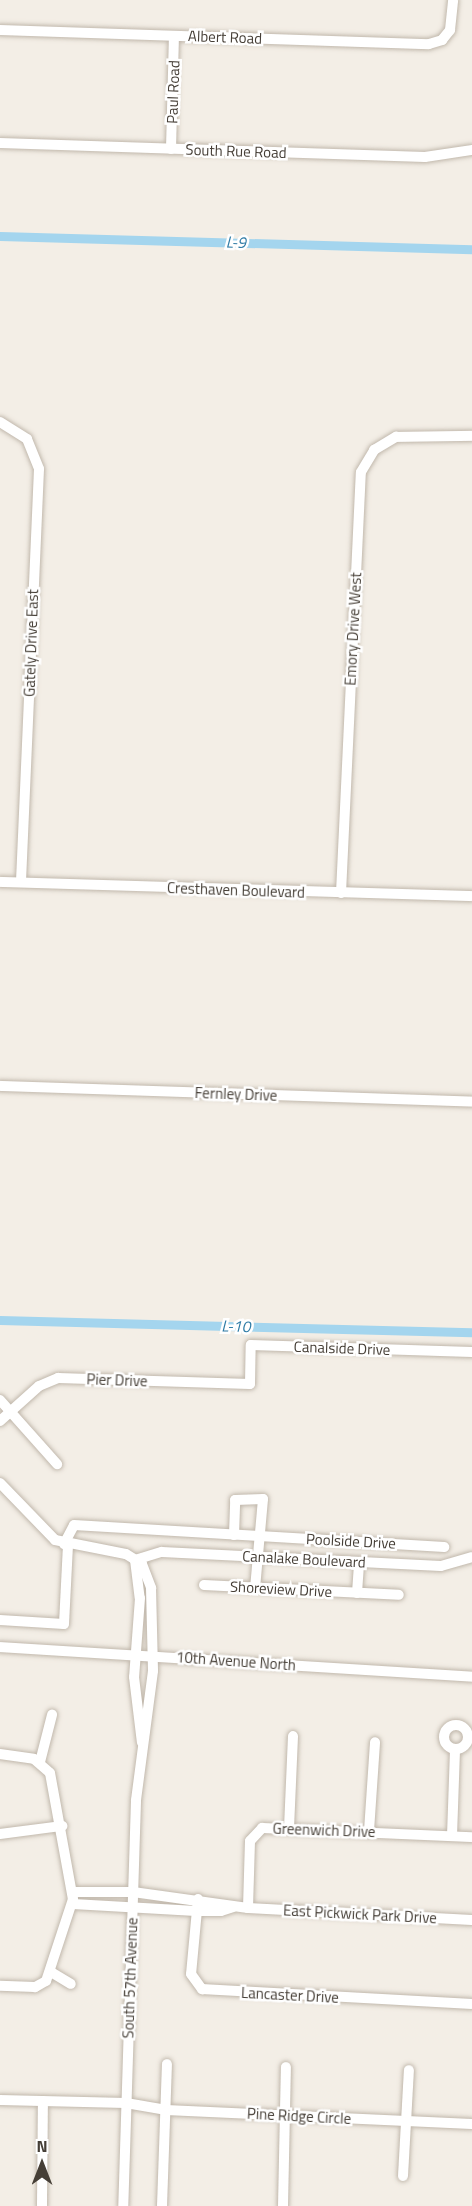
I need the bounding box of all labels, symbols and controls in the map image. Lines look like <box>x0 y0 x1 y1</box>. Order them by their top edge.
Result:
street label: Albert Road <box>188 27 262 47</box>
street label: Paul Road <box>163 60 183 124</box>
street label: South Rue Road <box>185 140 287 162</box>
water label: L-9 <box>226 232 246 252</box>
street label: Emory Drive West <box>341 572 365 686</box>
street label: Gately Drive East <box>20 589 42 697</box>
street label: Cresthaven Boulevard <box>167 879 305 901</box>
street label: Fernley Drive <box>194 1084 278 1104</box>
water label: L-10 <box>221 1316 251 1336</box>
street label: Canalside Drive <box>293 1337 391 1359</box>
street label: Pier Drive <box>86 1370 148 1390</box>
street label: Poolside Drive <box>306 1530 396 1552</box>
street label: Canalake Boulevard <box>242 1547 366 1571</box>
street label: Shoreview Drive <box>230 1577 332 1601</box>
street label: 10th Avenue North <box>175 1648 297 1674</box>
street label: Greenwich Drive <box>272 1819 376 1841</box>
street label: East Pickwick Park Drive <box>283 1901 437 1927</box>
street label: South 57th Avenue <box>119 1917 141 2039</box>
street label: Lancaster Drive <box>241 1983 339 2007</box>
street label: Pine Ridge Circle <box>246 2104 352 2128</box>
north arrow <box>12 2134 72 2194</box>
text: N <box>36 2134 48 2158</box>

